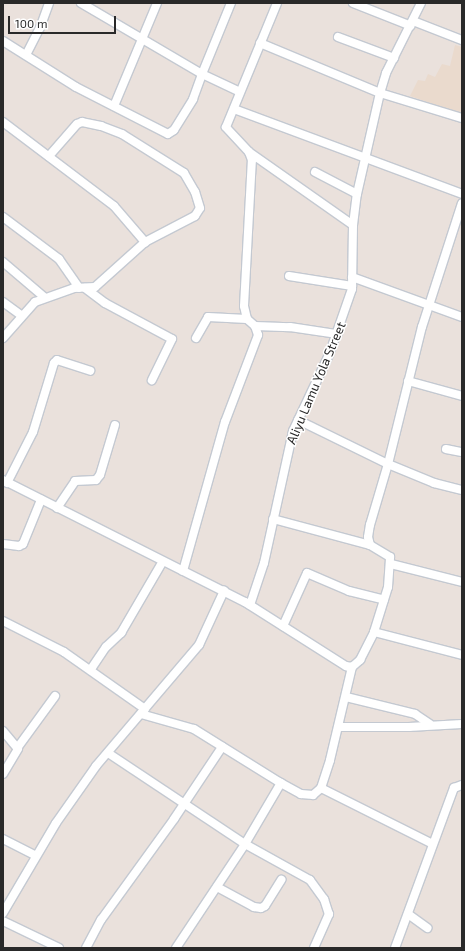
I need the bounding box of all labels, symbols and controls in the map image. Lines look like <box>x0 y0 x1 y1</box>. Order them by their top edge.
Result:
scale bar <box>10 8 118 34</box>
text: 100 m <box>15 16 47 30</box>
street label: Aliyu Lamu Yola Street <box>283 319 349 447</box>

